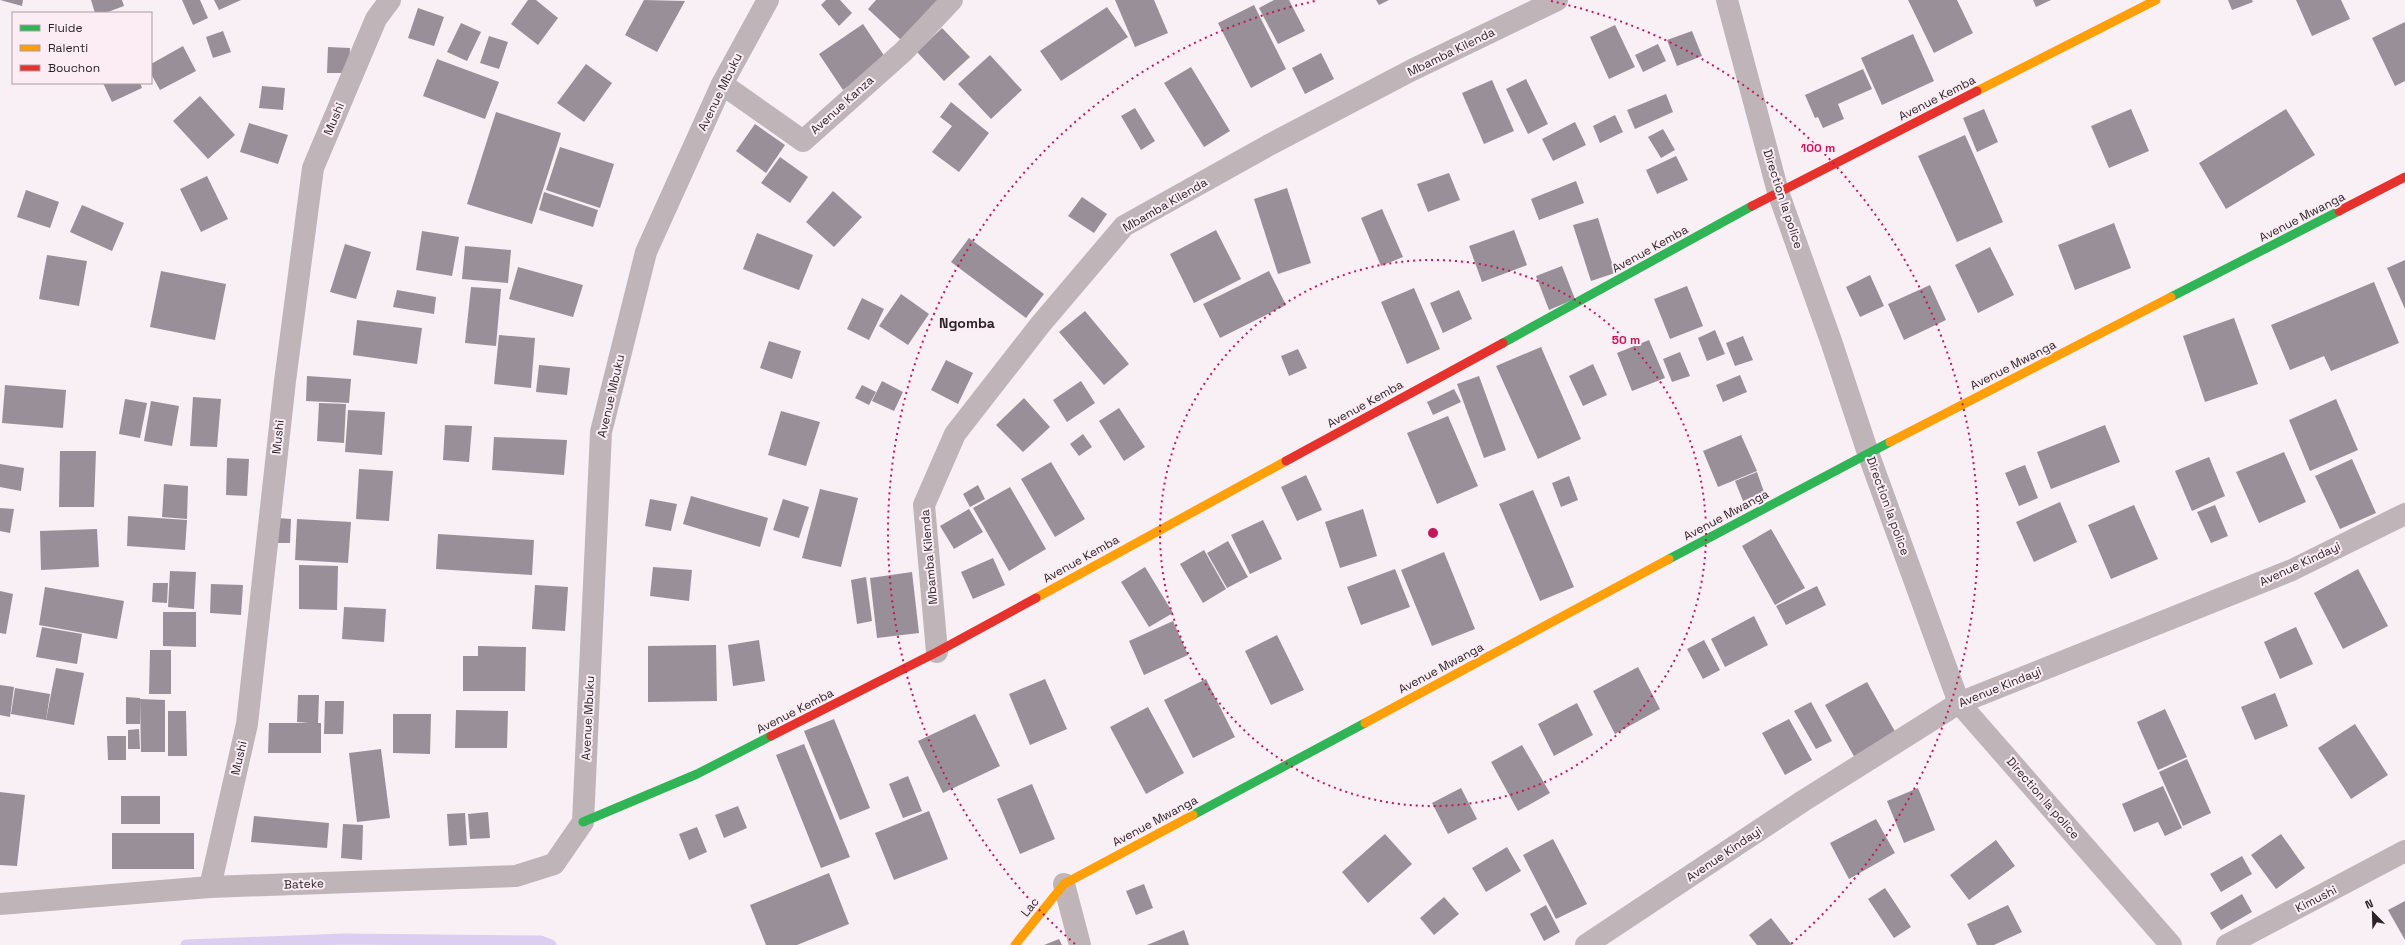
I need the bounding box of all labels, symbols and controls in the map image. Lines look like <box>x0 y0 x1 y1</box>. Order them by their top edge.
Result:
legend <box>12 12 152 84</box>
text: Fluide <box>48 20 83 36</box>
street label: Mbamba Kilenda <box>1405 24 1497 80</box>
text: Ralenti <box>48 40 88 56</box>
street label: Avenue Mbuku <box>694 50 746 134</box>
text: Bouchon <box>48 60 100 76</box>
street label: Avenue Kanza <box>807 72 877 138</box>
street label: Avenue Kemba <box>1896 72 1978 124</box>
street label: Mushi <box>320 100 348 138</box>
text: 100 m <box>1801 140 1835 156</box>
street label: Direction la police <box>1759 147 1807 251</box>
street label: Mbamba Kilenda <box>1120 174 1210 236</box>
street label: Avenue Mwanga <box>2256 188 2348 246</box>
street label: Avenue Kemba <box>1609 221 1691 277</box>
district label: Ngomba <box>939 314 995 332</box>
text: 50 m <box>1612 332 1640 348</box>
street label: Avenue Mwanga <box>1967 336 2059 394</box>
street label: Avenue Mbuku <box>594 353 628 439</box>
street label: Avenue Kemba <box>1324 376 1406 432</box>
street label: Mushi <box>268 419 288 455</box>
street label: Direction la police <box>1863 454 1913 558</box>
street label: Avenue Mwanga <box>1681 486 1771 544</box>
street label: Mbamba Kilenda <box>917 509 941 605</box>
centre of rings <box>1426 526 1440 540</box>
street label: Avenue Kemba <box>1040 531 1122 587</box>
street label: Avenue Kindayi <box>2257 538 2343 590</box>
street label: Avenue Mwanga <box>1396 639 1486 697</box>
street label: Avenue Kindayi <box>1956 663 2044 711</box>
street label: Avenue Mbuku <box>578 675 598 761</box>
street label: Avenue Kemba <box>754 685 836 737</box>
street label: Mushi <box>227 739 251 777</box>
street label: Direction la police <box>2003 754 2083 842</box>
street label: Avenue Mwanga <box>1110 792 1200 850</box>
street label: Avenue Kindayi <box>1683 823 1765 885</box>
street label: Bateke <box>284 875 324 893</box>
street label: Kimushi <box>2293 882 2339 916</box>
north arrow <box>2353 893 2393 933</box>
street label: Lac <box>1017 894 1043 920</box>
text: N <box>2363 896 2375 912</box>

